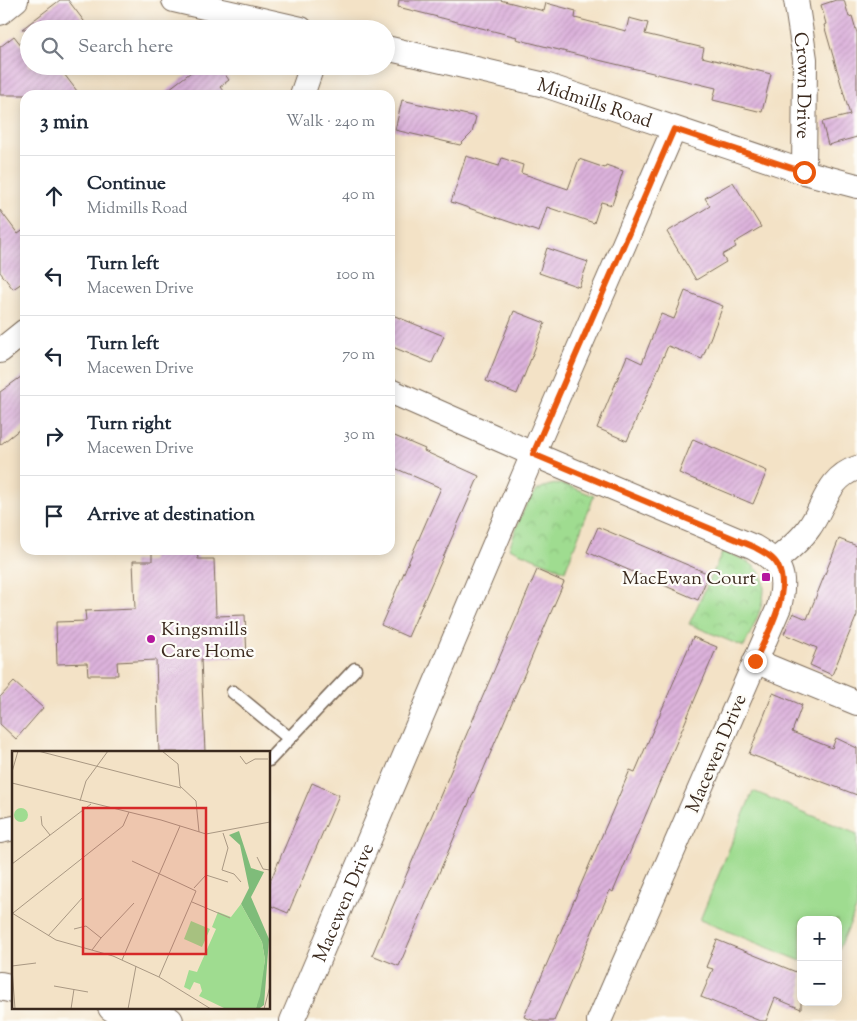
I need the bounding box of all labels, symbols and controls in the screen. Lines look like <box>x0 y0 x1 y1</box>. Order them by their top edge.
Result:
search box <box>20 20 395 75</box>
street label: Crown Drive <box>785 30 817 139</box>
icon: search <box>38 34 66 62</box>
text: Search here <box>78 34 173 61</box>
street label: Midmills Road <box>533 72 655 136</box>
text: 3 min <box>40 108 89 138</box>
text: Walk · 240 m <box>286 111 375 134</box>
route start <box>793 161 816 184</box>
text: Continue <box>87 171 166 198</box>
icon: ahead <box>40 182 68 210</box>
text: 40 m <box>342 184 375 207</box>
text: Midmills Road <box>87 198 188 221</box>
text: Turn left <box>87 251 159 278</box>
icon: left <box>40 262 68 290</box>
text: 100 m <box>336 264 375 287</box>
text: Macewen Drive <box>87 278 194 301</box>
text: Turn left <box>87 331 159 358</box>
icon: left <box>40 342 68 370</box>
text: 70 m <box>342 344 375 367</box>
text: Macewen Drive <box>87 358 194 381</box>
text: Turn right <box>87 411 171 438</box>
icon: right <box>40 422 68 450</box>
text: 30 m <box>344 424 375 447</box>
text: Macewen Drive <box>87 438 194 461</box>
icon: arrive <box>40 502 68 530</box>
text: Arrive at destination <box>87 502 255 529</box>
place label: MacEwan Court <box>622 566 756 593</box>
marker: MacEwan Court <box>760 571 772 583</box>
place label: Kingsmills Care Home <box>161 617 255 666</box>
marker: Kingsmills Care Home <box>145 633 157 645</box>
route end <box>744 650 767 673</box>
street label: Macewen Drive <box>680 690 755 818</box>
inset map <box>12 751 270 1008</box>
street label: Macewen Drive <box>308 840 382 967</box>
map controls <box>797 916 842 1006</box>
button: + <box>797 916 842 961</box>
button: − <box>797 961 842 1006</box>

